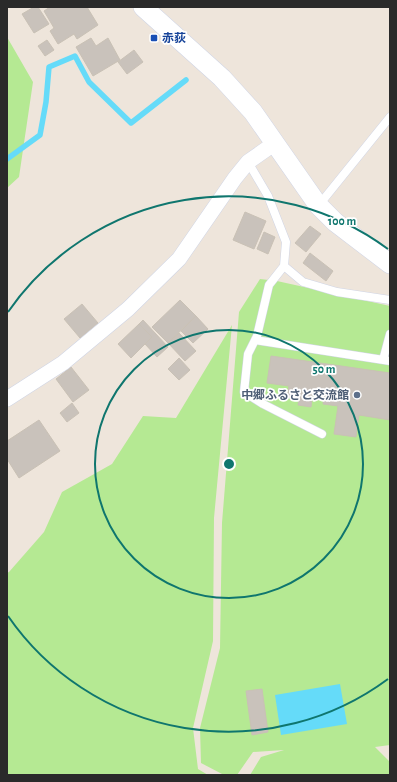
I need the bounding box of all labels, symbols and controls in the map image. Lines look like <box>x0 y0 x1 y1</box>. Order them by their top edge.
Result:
place label: 赤荻 <box>162 32 186 44</box>
marker: 赤荻 <box>149 33 159 43</box>
text: 100 m <box>328 215 356 227</box>
text: 50 m <box>313 363 336 375</box>
place label: 中郷ふるさと交流館 <box>241 388 349 401</box>
marker: 中郷ふるさと交流館 <box>352 390 362 400</box>
centre of rings <box>222 457 236 471</box>

